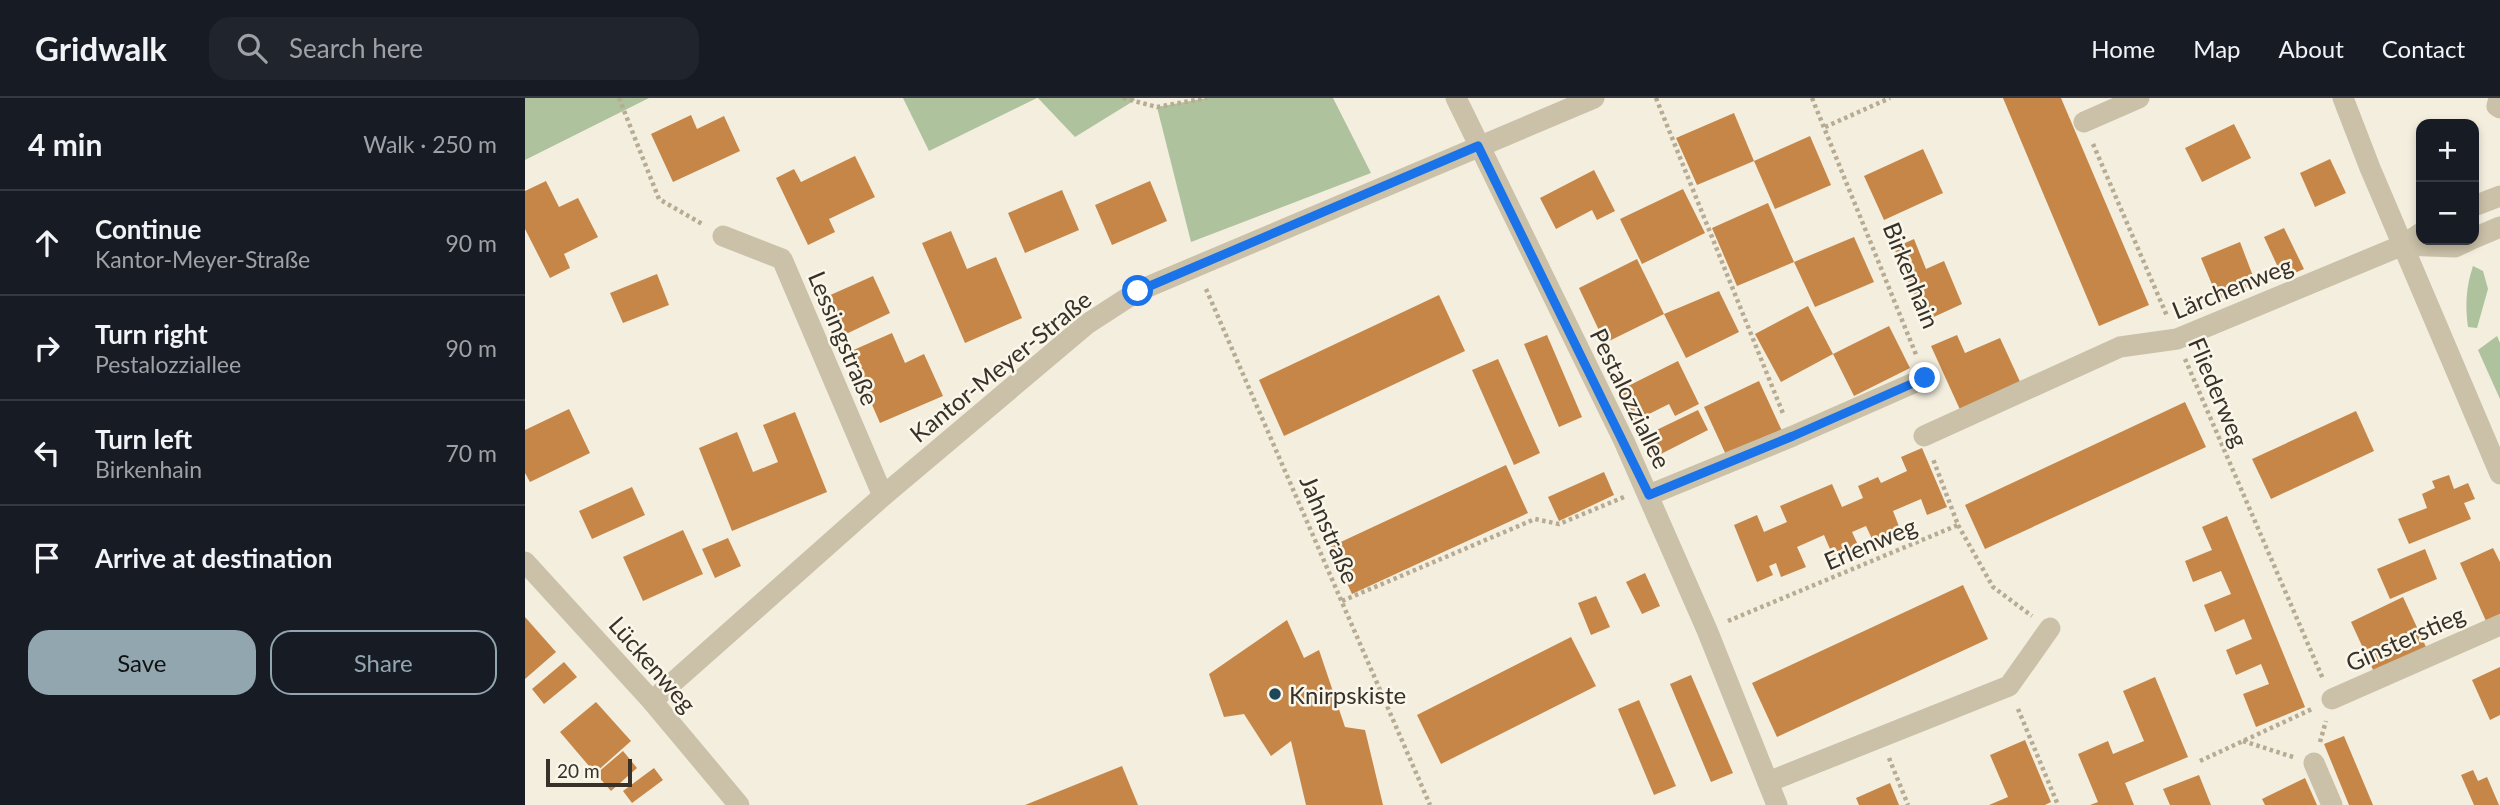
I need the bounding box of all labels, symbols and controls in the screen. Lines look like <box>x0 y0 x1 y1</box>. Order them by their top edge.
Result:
search box <box>209 17 699 80</box>
text: Gridwalk <box>35 28 167 68</box>
icon: search <box>233 29 271 67</box>
text: Search here <box>289 32 423 64</box>
text: Home <box>2091 34 2155 63</box>
text: Map <box>2193 34 2241 63</box>
text: About <box>2279 34 2344 63</box>
text: Contact <box>2382 34 2465 63</box>
map controls <box>2416 119 2479 245</box>
button: + <box>2416 119 2479 182</box>
text: 4 min <box>28 126 102 162</box>
text: Walk · 250 m <box>363 130 497 158</box>
button: − <box>2416 182 2479 245</box>
text: Continue <box>95 213 201 245</box>
street label: Birkenhain <box>1878 218 1946 332</box>
icon: ahead <box>28 224 66 262</box>
text: 90 m <box>446 229 497 257</box>
text: Kantor-Meyer-Straße <box>95 245 310 273</box>
street label: Lärchenweg <box>2168 250 2296 324</box>
street label: Lessingstraße <box>803 267 885 409</box>
route start <box>1122 275 1153 306</box>
street label: Kantor-Meyer-Straße <box>904 284 1096 448</box>
text: Turn right <box>95 318 208 350</box>
street label: Pestalozziallee <box>1585 323 1677 473</box>
icon: right <box>28 329 66 367</box>
street label: Fliederweg <box>2183 333 2255 451</box>
text: 90 m <box>446 334 497 362</box>
text: Pestalozziallee <box>95 350 241 378</box>
route end <box>1909 362 1940 393</box>
text: Turn left <box>95 423 192 455</box>
icon: left <box>28 434 66 472</box>
text: 70 m <box>446 439 497 467</box>
text: Birkenhain <box>95 455 202 483</box>
street label: Jahnstraße <box>1294 471 1366 587</box>
street label: Erlenweg <box>1819 511 1921 575</box>
icon: arrive <box>28 539 66 577</box>
text: Arrive at destination <box>95 542 332 574</box>
street label: Ginsterstieg <box>2341 599 2469 677</box>
street label: Lückenweg <box>603 610 703 718</box>
button: Save <box>28 630 256 695</box>
button: Share <box>270 630 497 695</box>
place label: Knirpskiste <box>1289 680 1406 709</box>
marker: Knirpskiste <box>1267 686 1283 702</box>
scale bar <box>546 756 632 788</box>
text: 20 m <box>557 759 600 782</box>

